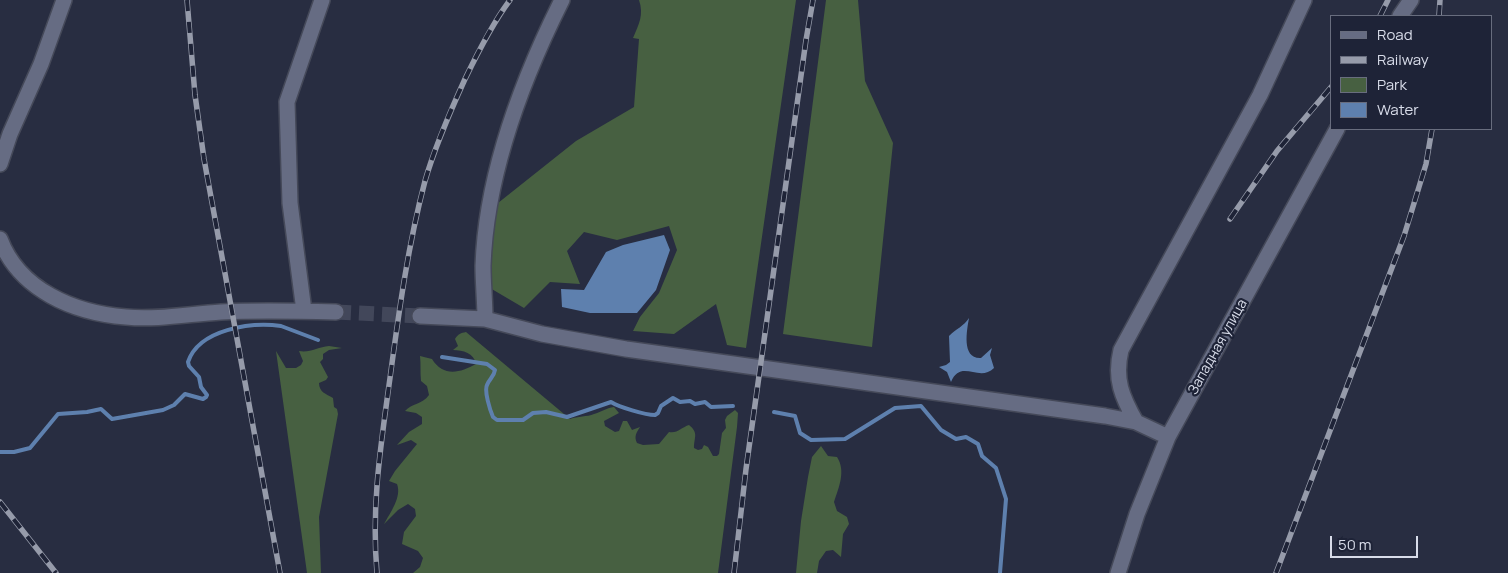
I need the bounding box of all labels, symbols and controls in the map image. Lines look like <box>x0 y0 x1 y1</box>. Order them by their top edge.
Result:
legend <box>1330 15 1493 130</box>
text: Road <box>1377 24 1413 45</box>
text: Railway <box>1377 49 1429 70</box>
text: Park <box>1377 74 1407 95</box>
text: Water <box>1377 99 1419 120</box>
street label: Западная улица <box>1185 296 1251 398</box>
scale bar <box>1333 526 1420 558</box>
text: 50 m <box>1338 534 1372 555</box>

